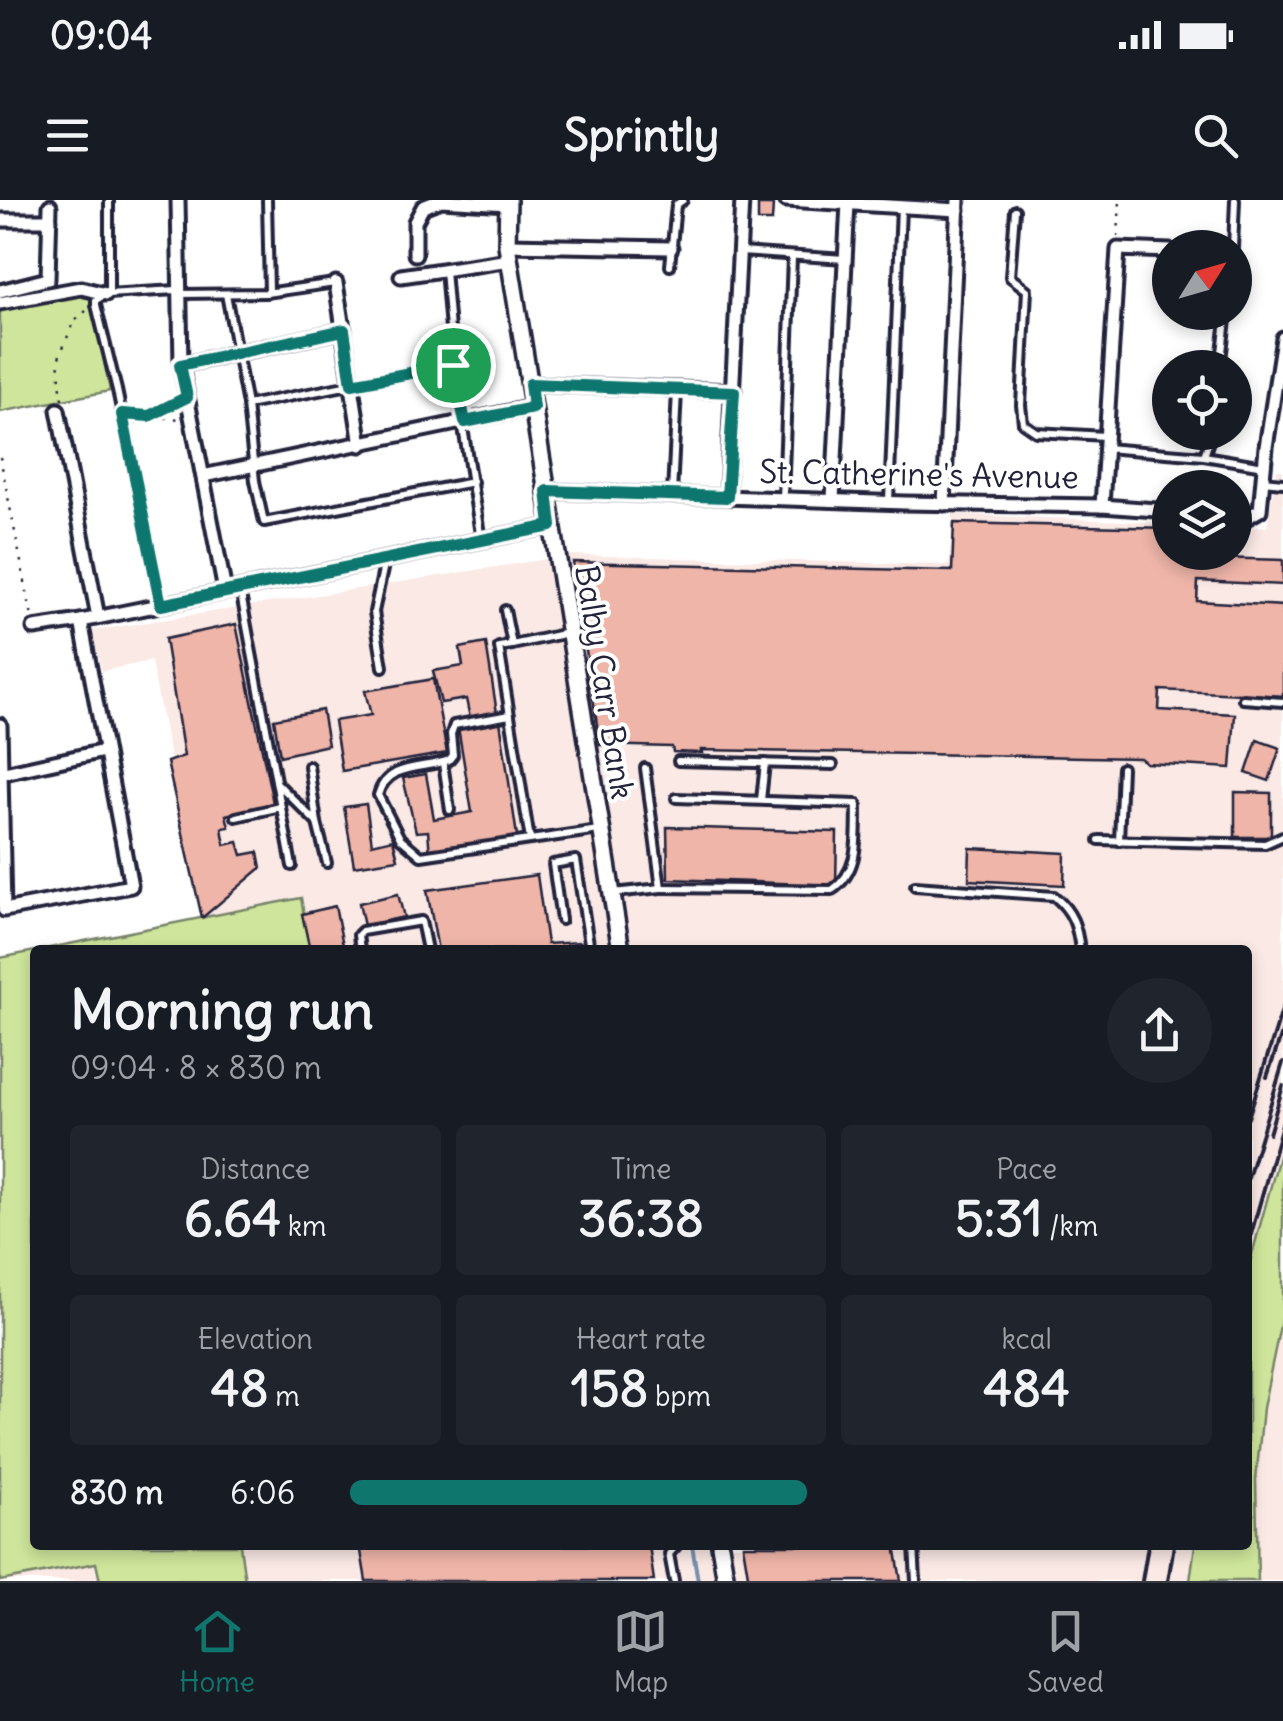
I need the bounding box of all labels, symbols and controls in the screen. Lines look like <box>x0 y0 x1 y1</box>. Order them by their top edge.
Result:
text: 09:04 <box>50 12 152 59</box>
text: Sprintly <box>564 107 719 163</box>
icon: menu <box>40 108 95 163</box>
icon: search <box>1188 108 1243 163</box>
north arrow <box>1152 230 1252 330</box>
map controls <box>1152 230 1252 570</box>
pin <box>411 323 496 408</box>
icon: arrive <box>426 338 481 393</box>
button: locate <box>1152 350 1252 450</box>
street label: St. Catherine's Avenue <box>759 451 1079 497</box>
button: layers <box>1152 470 1252 570</box>
street label: Balby Carr Bank <box>566 562 644 802</box>
text: Morning run <box>70 975 374 1044</box>
button: share <box>1107 978 1212 1083</box>
text: 09:04 · 8 × 830 m <box>70 1047 322 1088</box>
text: Distance <box>201 1151 310 1187</box>
text: Time <box>611 1151 671 1187</box>
text: Pace <box>996 1151 1057 1187</box>
text: 6.64 <box>184 1187 281 1250</box>
text: 36:38 <box>578 1187 704 1250</box>
text: 5:31 <box>955 1187 1043 1250</box>
text: km <box>281 1208 327 1244</box>
text: /km <box>1043 1208 1098 1244</box>
text: Elevation <box>198 1321 313 1357</box>
text: Heart rate <box>576 1321 706 1357</box>
text: kcal <box>1001 1321 1052 1357</box>
text: 48 <box>211 1357 269 1420</box>
text: 158 <box>571 1357 648 1420</box>
text: 484 <box>983 1357 1070 1420</box>
text: m <box>269 1378 300 1414</box>
text: bpm <box>648 1378 711 1414</box>
text: 830 m <box>70 1472 163 1513</box>
text: 6:06 <box>230 1472 295 1513</box>
tab: Home <box>179 1604 255 1700</box>
tab: Map <box>613 1604 668 1700</box>
tab: Saved <box>1027 1604 1104 1700</box>

